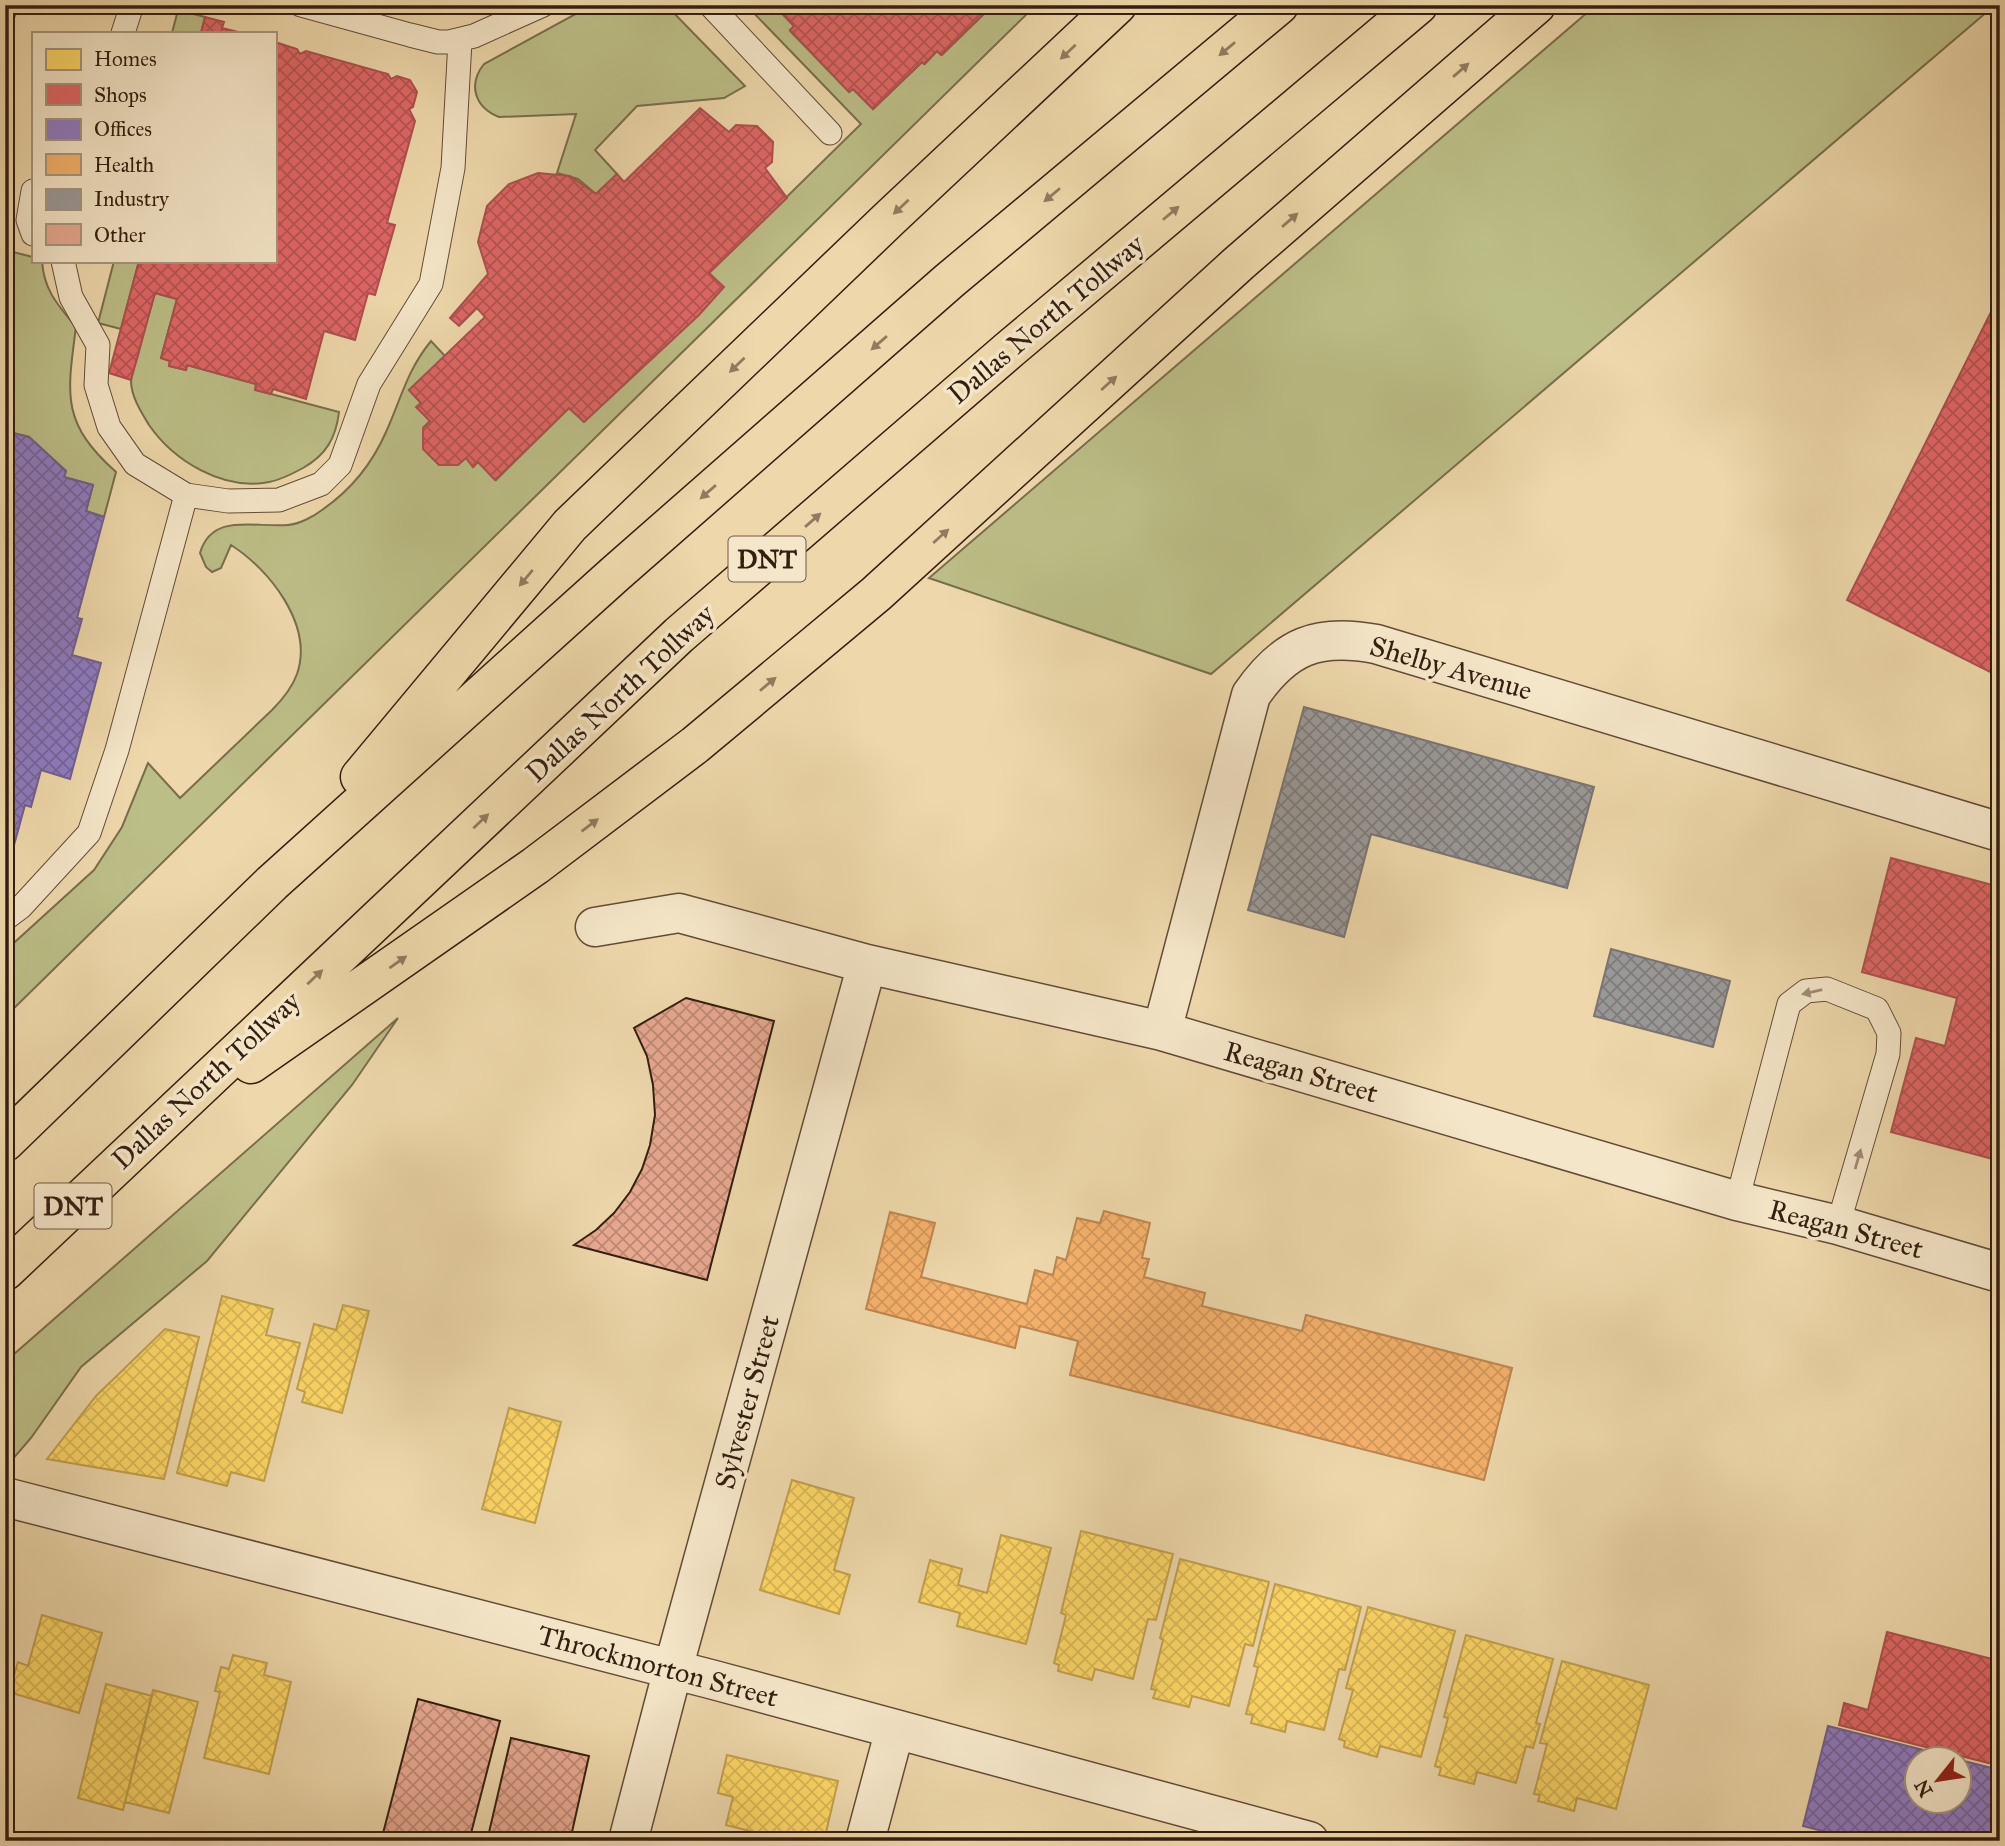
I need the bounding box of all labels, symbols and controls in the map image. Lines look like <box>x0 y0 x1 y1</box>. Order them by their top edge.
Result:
legend <box>32 32 276 262</box>
one-way arrow <box>1218 41 1235 56</box>
one-way arrow <box>1059 44 1077 60</box>
text: Homes <box>94 46 157 72</box>
one-way arrow <box>1453 63 1470 78</box>
text: Shops <box>94 82 147 108</box>
text: Offices <box>94 116 152 142</box>
text: Health <box>94 152 155 178</box>
text: Industry <box>94 186 170 212</box>
one-way arrow <box>1044 187 1061 202</box>
one-way arrow <box>892 199 910 215</box>
one-way arrow <box>1163 206 1180 221</box>
one-way arrow <box>1281 212 1299 228</box>
text: Other <box>94 222 146 248</box>
street label: Dallas North Tollway <box>941 226 1152 411</box>
one-way arrow <box>871 334 888 350</box>
one-way arrow <box>729 356 746 372</box>
one-way arrow <box>1100 375 1117 391</box>
one-way arrow <box>700 484 717 500</box>
one-way arrow <box>804 513 821 528</box>
one-way arrow <box>932 528 949 544</box>
road number: DNT <box>728 537 806 582</box>
one-way arrow <box>519 569 534 586</box>
street label: Dallas North Tollway <box>518 596 722 789</box>
street label: Shelby Avenue <box>1366 628 1536 708</box>
one-way arrow <box>760 677 777 692</box>
one-way arrow <box>472 814 489 830</box>
one-way arrow <box>580 817 598 832</box>
one-way arrow <box>388 956 407 969</box>
one-way arrow <box>306 970 323 986</box>
street label: Dallas North Tollway <box>104 983 308 1176</box>
one-way arrow <box>1800 987 1822 998</box>
street label: Reagan Street <box>1220 1033 1382 1111</box>
one-way arrow <box>1853 1149 1863 1170</box>
road number: DNT <box>34 1184 112 1228</box>
street label: Reagan Street <box>1765 1192 1927 1266</box>
street label: Sylvester Street <box>707 1311 787 1493</box>
street label: Throckmorton Street <box>534 1617 782 1715</box>
north arrow <box>1904 1744 1974 1814</box>
text: N <box>1910 1776 1938 1801</box>

